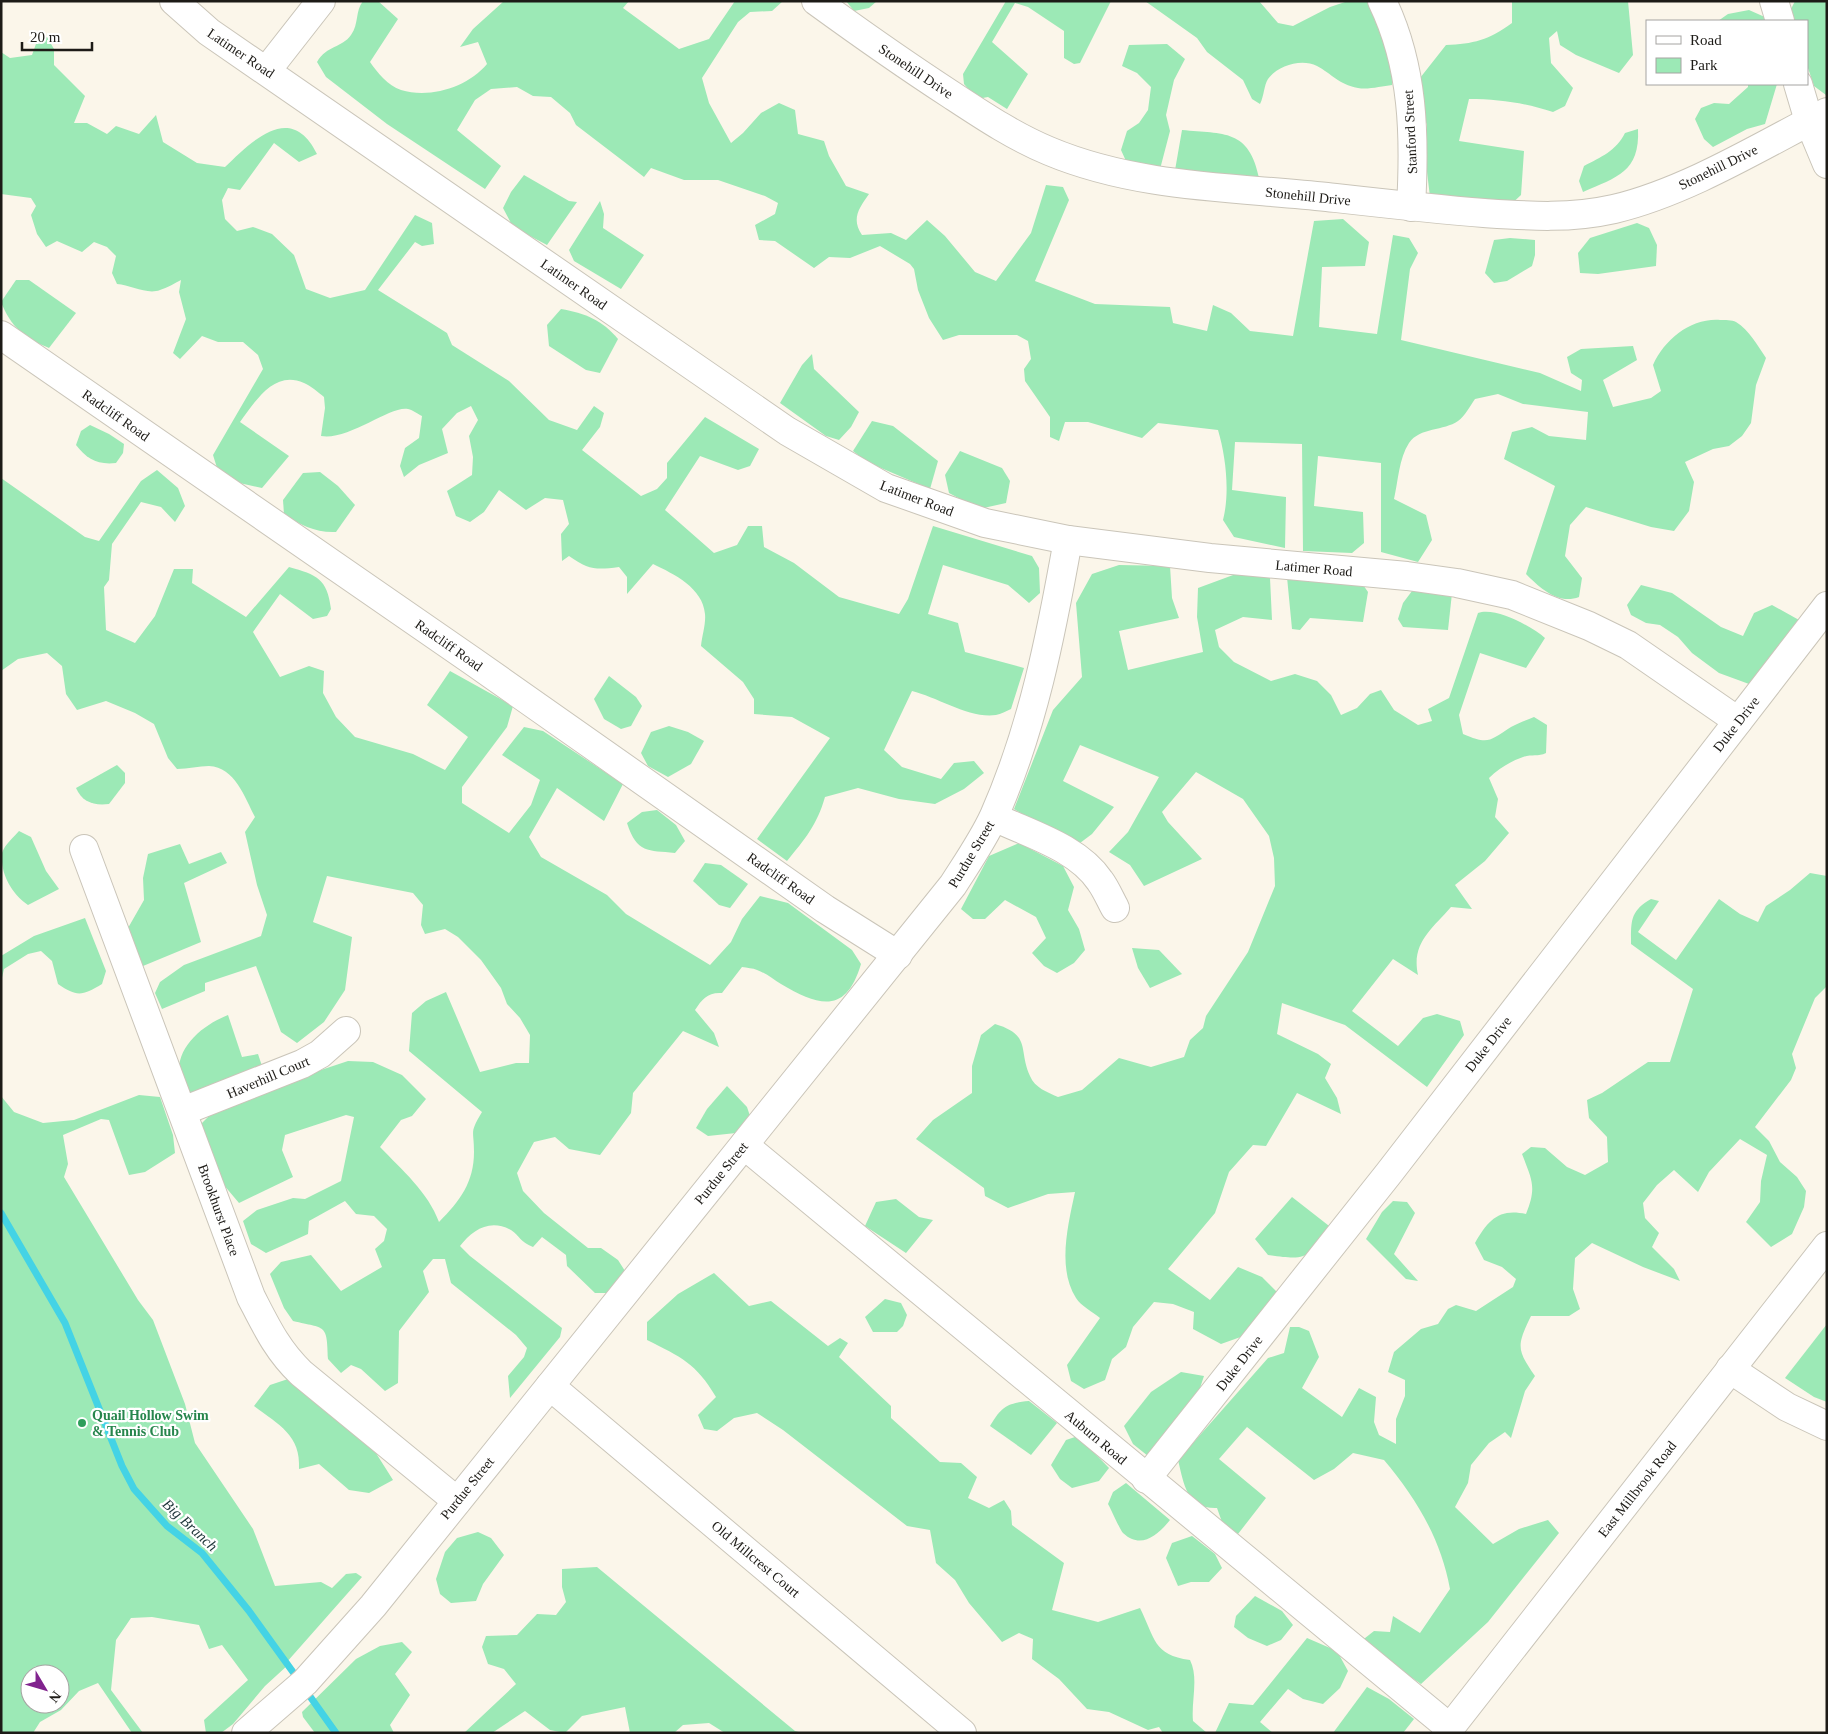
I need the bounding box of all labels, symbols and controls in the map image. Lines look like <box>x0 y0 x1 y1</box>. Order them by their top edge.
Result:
scale bar <box>22 20 92 52</box>
legend <box>1646 20 1808 85</box>
street label: Latimer Road <box>204 26 277 81</box>
text: 20 m <box>30 29 61 45</box>
text: Road <box>1690 32 1722 48</box>
street label: Stonehill Drive <box>876 41 956 102</box>
text: Park <box>1690 57 1718 73</box>
street label: Stanford Street <box>1401 89 1420 174</box>
street label: Stonehill Drive <box>1676 142 1760 193</box>
street label: Stonehill Drive <box>1264 185 1351 208</box>
street label: Latimer Road <box>538 256 610 313</box>
street label: Radcliff Road <box>79 387 152 444</box>
street label: Latimer Road <box>878 478 956 519</box>
street label: Latimer Road <box>1275 558 1353 579</box>
street label: Radcliff Road <box>412 617 485 674</box>
street label: Duke Drive <box>1710 694 1763 755</box>
street label: Purdue Street <box>945 818 997 891</box>
street label: Radcliff Road <box>744 850 817 907</box>
street label: Duke Drive <box>1462 1014 1515 1075</box>
street label: Haverhill Court <box>225 1053 312 1102</box>
street label: Purdue Street <box>692 1139 751 1207</box>
street label: Brookhurst Place <box>195 1162 242 1258</box>
street label: Duke Drive <box>1213 1333 1266 1394</box>
street label: Auburn Road <box>1062 1407 1130 1467</box>
place label: Quail Hollow Swim & Tennis Club <box>92 1408 209 1439</box>
marker: Quail Hollow Swim & Tennis Club <box>76 1417 88 1429</box>
street label: East Millbrook Road <box>1595 1438 1679 1540</box>
street label: Purdue Street <box>438 1454 497 1522</box>
water label: Big Branch <box>159 1496 221 1554</box>
street label: Old Millcrest Court <box>709 1518 803 1601</box>
north arrow <box>20 1664 70 1714</box>
text: N <box>46 1688 64 1705</box>

